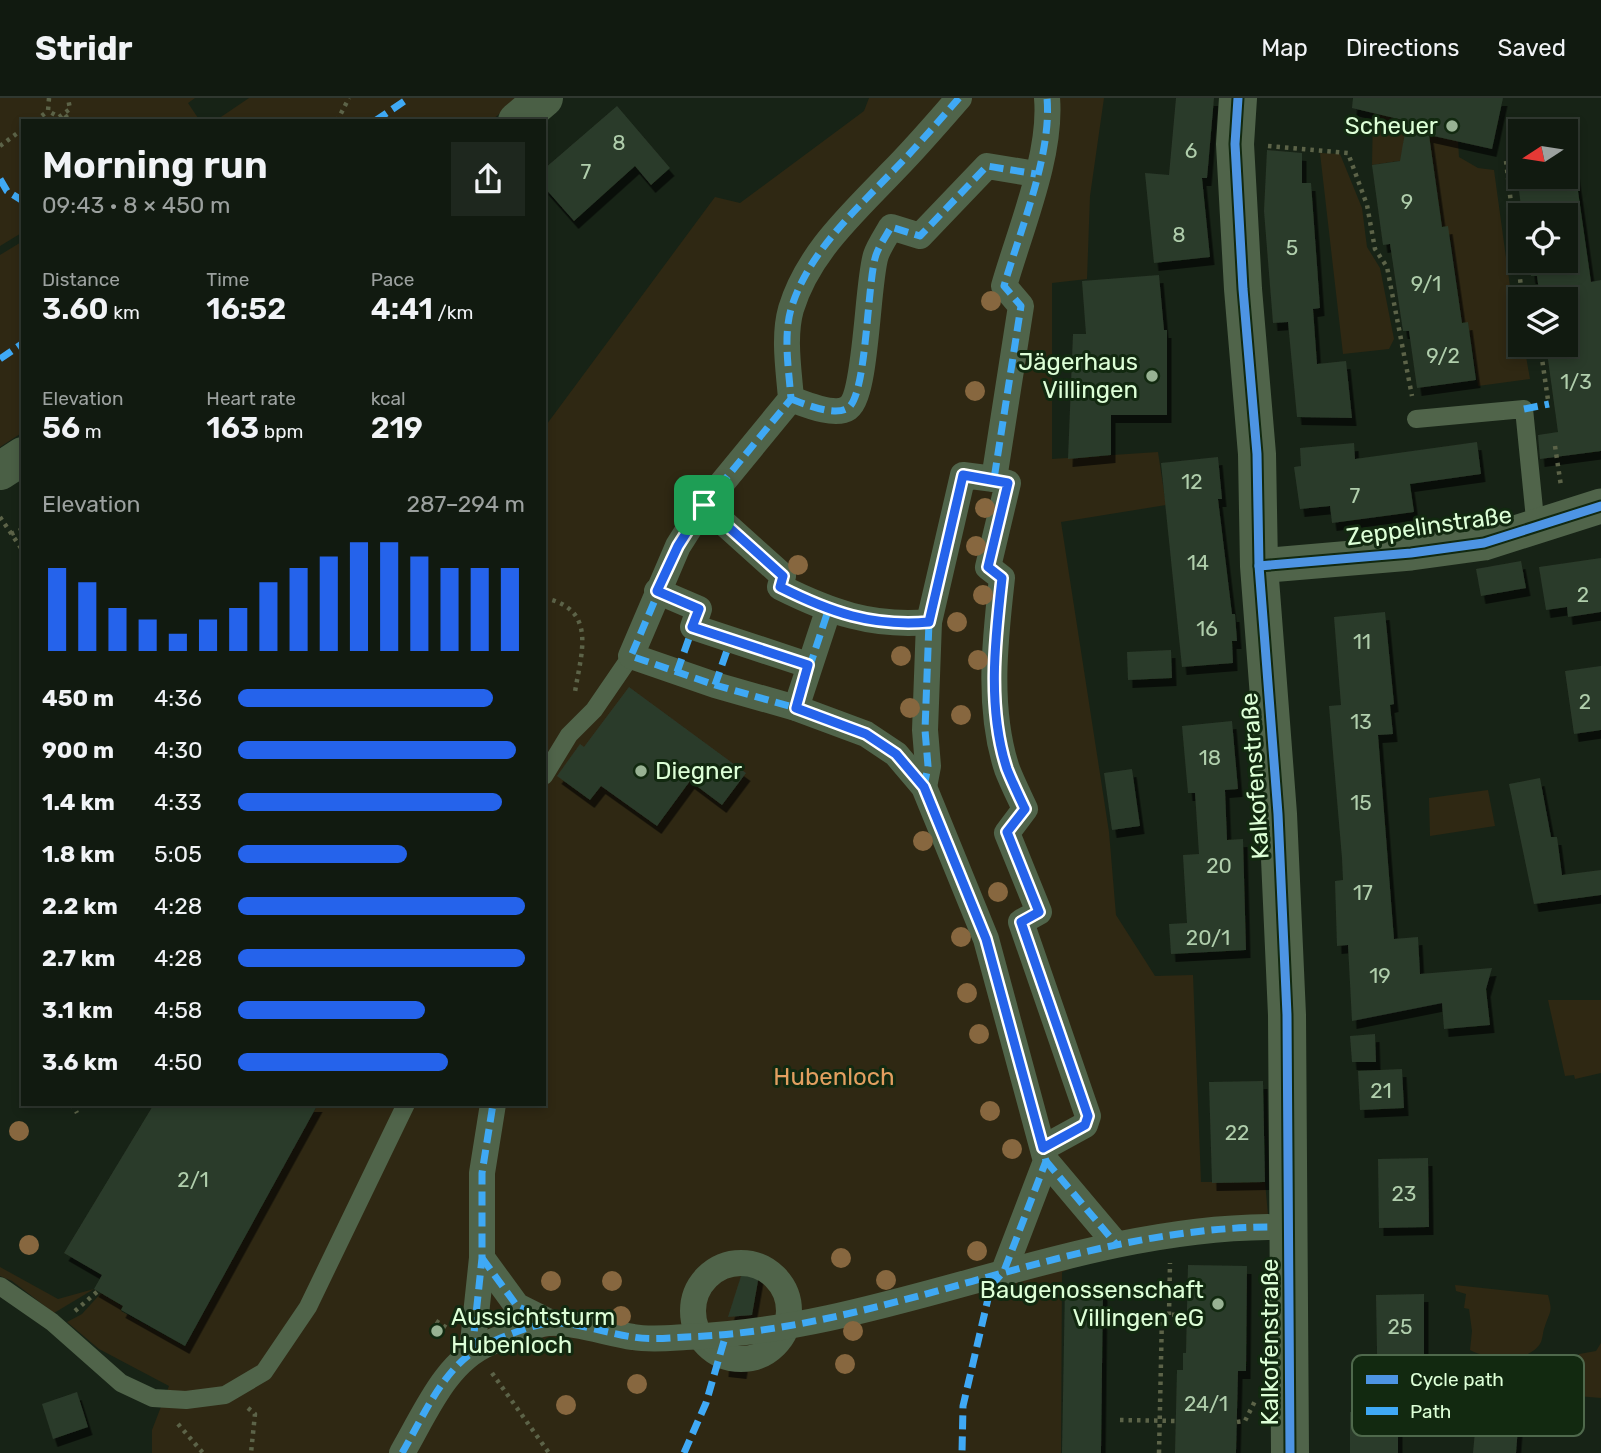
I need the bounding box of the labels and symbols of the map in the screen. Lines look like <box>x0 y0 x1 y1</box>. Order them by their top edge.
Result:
place label: Scheuer <box>1345 112 1438 140</box>
marker: Scheuer <box>1444 118 1460 134</box>
north arrow <box>1508 119 1578 189</box>
house number: 8 <box>612 130 626 155</box>
house number: 6 <box>1185 138 1197 163</box>
house number: 7 <box>581 159 592 184</box>
house number: 9 <box>1401 189 1413 214</box>
house number: 8 <box>1172 222 1186 247</box>
house number: 5 <box>1286 235 1298 260</box>
house number: 9/1 <box>1411 271 1441 296</box>
house number: 9/2 <box>1426 343 1460 368</box>
place label: Jägerhaus Villingen <box>1018 348 1138 404</box>
marker: Jägerhaus Villingen <box>1144 368 1160 384</box>
house number: 1/3 <box>1560 369 1592 394</box>
house number: 12 <box>1181 469 1203 494</box>
pin <box>674 475 734 535</box>
house number: 7 <box>1350 483 1361 508</box>
street label: Zeppelinstraße <box>1344 501 1514 551</box>
house number: 14 <box>1187 550 1209 575</box>
house number: 2 <box>1577 582 1589 607</box>
house number: 16 <box>1196 616 1218 641</box>
house number: 11 <box>1353 629 1371 654</box>
house number: 2 <box>1579 689 1591 714</box>
street label: Kalkofenstraße <box>1235 692 1275 860</box>
house number: 13 <box>1350 709 1372 734</box>
house number: 18 <box>1199 745 1221 770</box>
place label: Diegner <box>655 757 742 785</box>
marker: Diegner <box>633 763 649 779</box>
house number: 15 <box>1350 790 1372 815</box>
house number: 20 <box>1206 853 1232 878</box>
house number: 17 <box>1353 880 1373 905</box>
house number: 20/1 <box>1186 925 1230 950</box>
house number: 19 <box>1369 963 1391 988</box>
park label: Hubenloch <box>773 1063 895 1091</box>
house number: 21 <box>1370 1078 1392 1103</box>
house number: 22 <box>1225 1120 1249 1145</box>
house number: 2/1 <box>177 1167 209 1192</box>
house number: 23 <box>1392 1181 1416 1206</box>
street label: Kalkofenstraße <box>1256 1258 1284 1426</box>
place label: Baugenossenschaft Villingen eG <box>980 1276 1204 1332</box>
marker: Baugenossenschaft Villingen eG <box>1210 1296 1226 1312</box>
place label: Aussichtsturm Hubenloch <box>451 1303 615 1359</box>
house number: 25 <box>1388 1314 1412 1339</box>
marker: Aussichtsturm Hubenloch <box>429 1323 445 1339</box>
legend <box>1352 1355 1584 1436</box>
text: Cycle path <box>1410 1368 1504 1391</box>
house number: 24/1 <box>1184 1391 1228 1416</box>
text: Path <box>1410 1400 1451 1423</box>

